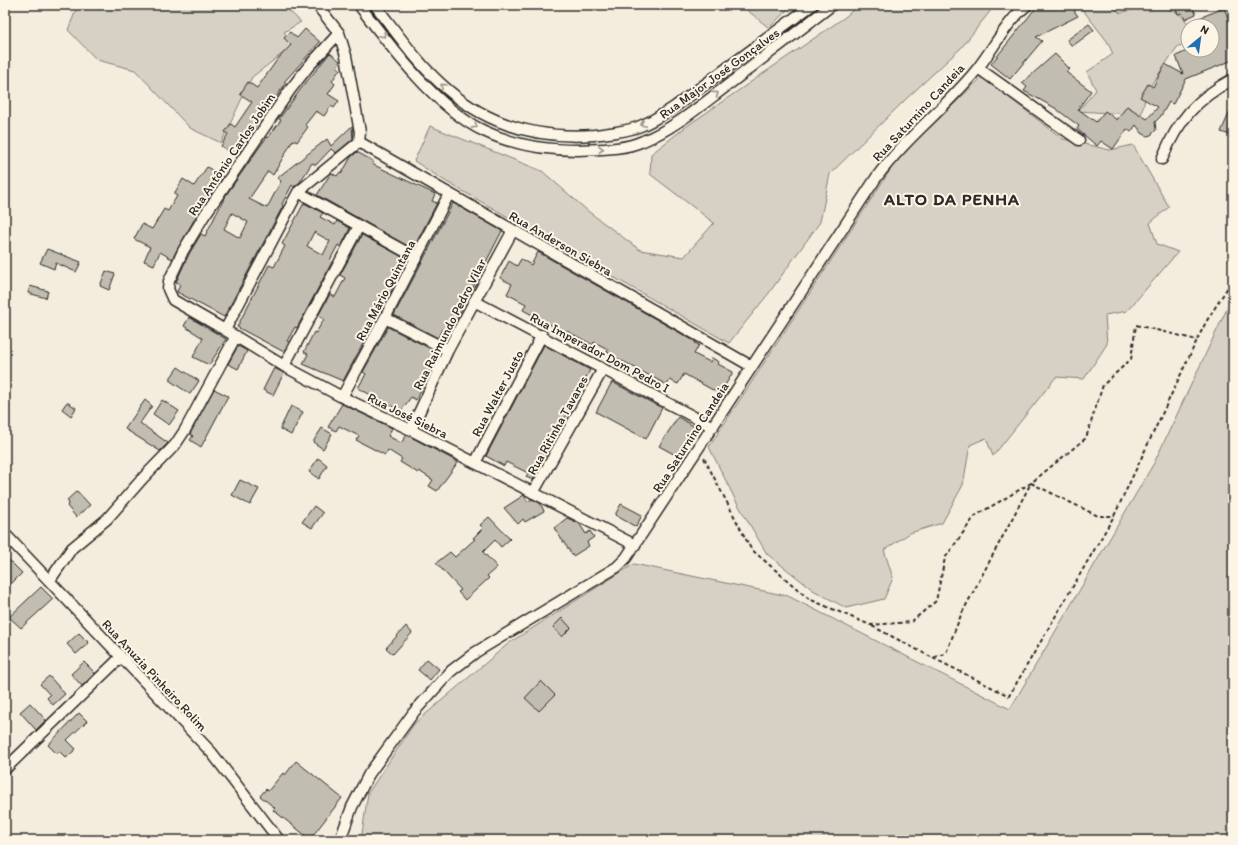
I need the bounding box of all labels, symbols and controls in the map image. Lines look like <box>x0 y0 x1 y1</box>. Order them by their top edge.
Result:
north arrow <box>1180 18 1220 58</box>
text: N <box>1198 22 1211 37</box>
street label: Rua Major José Gonçalves <box>656 25 782 122</box>
one-way arrow <box>379 31 386 38</box>
street label: Rua Saturnino Candeia <box>869 60 968 164</box>
one-way arrow <box>441 84 448 91</box>
street label: Rua Antônio Carlos Jobim <box>185 90 278 218</box>
one-way arrow <box>711 92 718 99</box>
one-way arrow <box>640 119 648 127</box>
one-way arrow <box>471 122 478 129</box>
one-way arrow <box>598 145 604 153</box>
district label: ALTO DA PENHA <box>883 189 1020 209</box>
street label: Rua Anderson Siebra <box>507 208 615 279</box>
street label: Rua Mário Quintana <box>352 237 419 343</box>
street label: Rua Raimundo Pedro Vilar <box>410 255 490 392</box>
street label: Rua Imperador Dom Pedro I <box>528 309 672 396</box>
street label: Rua Walter Justo <box>468 347 527 439</box>
street label: Rua Ritinha Tavares <box>524 373 591 477</box>
street label: Rua Saturnino Candeia <box>649 379 732 495</box>
street label: Rua José Siebra <box>365 390 451 441</box>
street label: Rua Anuzia Pinheiro Rolim <box>99 616 210 734</box>

